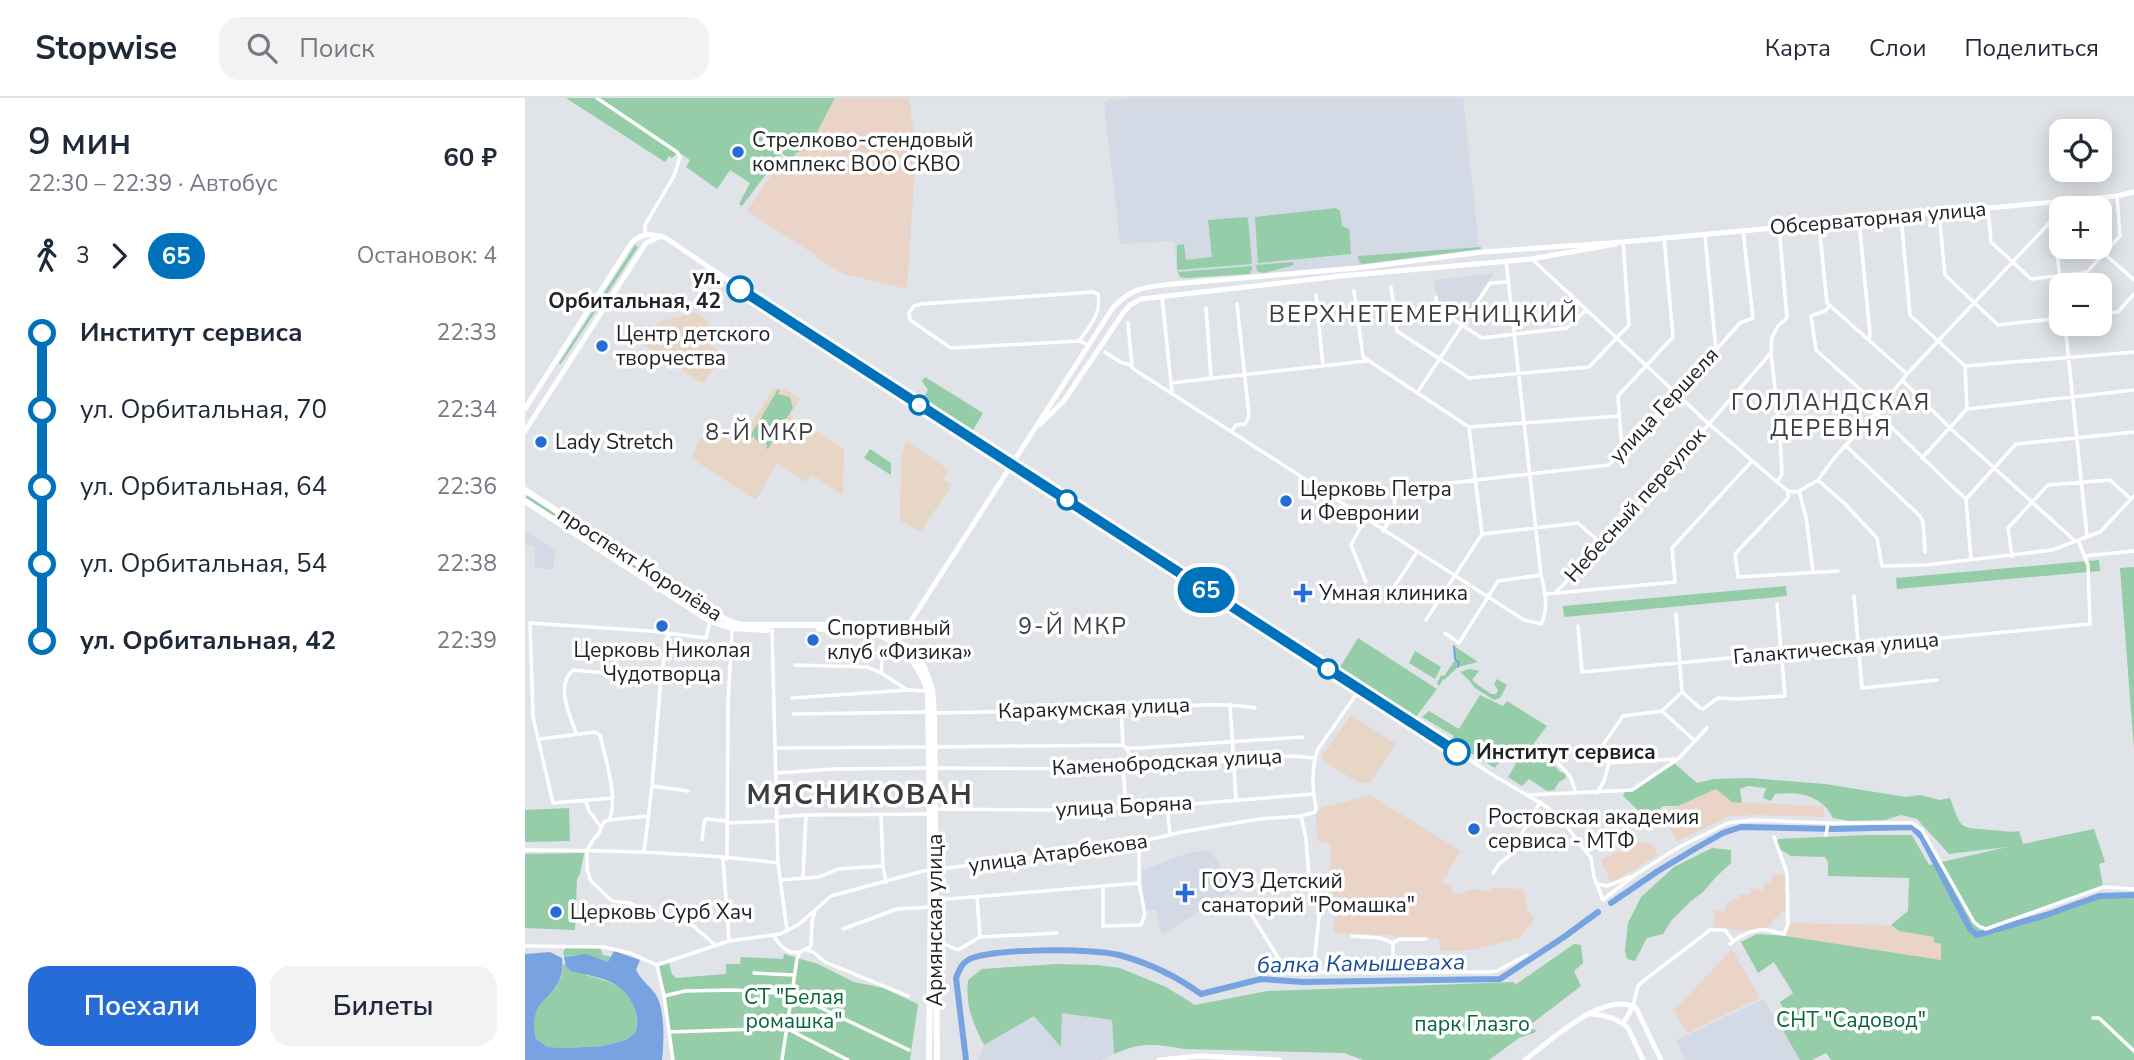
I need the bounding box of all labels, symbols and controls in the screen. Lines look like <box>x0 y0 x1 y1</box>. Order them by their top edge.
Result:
search box <box>219 17 709 80</box>
text: Stopwise <box>35 26 177 71</box>
icon: search <box>243 29 281 67</box>
text: Поиск <box>299 31 375 66</box>
text: Карта <box>1765 32 1831 64</box>
text: Слои <box>1869 32 1926 64</box>
text: Поделиться <box>1964 32 2099 64</box>
text: 9 мин <box>28 116 131 167</box>
map controls <box>2049 119 2112 336</box>
button: locate <box>2049 119 2112 182</box>
place label: Стрелково-стендовый комплекс ВОО СКВО <box>752 126 974 178</box>
text: 60 ₽ <box>443 140 497 175</box>
marker: Стрелково-стендовый комплекс ВОО СКВО <box>730 144 746 160</box>
text: 22:30 – 22:39 · Автобус <box>28 168 278 199</box>
street label: Обсерваторная улица <box>1769 195 1987 241</box>
button: + <box>2049 196 2112 259</box>
icon: walk <box>28 237 66 275</box>
icon: forward <box>100 237 138 275</box>
text: 3 <box>76 240 90 271</box>
text: 65 <box>162 240 191 272</box>
text: Остановок: 4 <box>357 240 497 271</box>
place label: ул. Орбитальная, 42 <box>548 263 721 315</box>
button: − <box>2049 273 2112 336</box>
marker: ул. Орбитальная, 42 <box>727 276 753 302</box>
district label: ВЕРХНЕТЕМЕРНИЦКИЙ <box>1269 298 1579 330</box>
text: Институт сервиса <box>80 315 303 350</box>
text: 22:33 <box>437 317 497 348</box>
place label: Центр детского творчества <box>616 320 770 372</box>
marker: Центр детского творчества <box>594 338 610 354</box>
street label: улица Гершеля <box>1603 341 1725 469</box>
district label: ГОЛЛАНДСКАЯ ДЕРЕВНЯ <box>1731 387 1931 444</box>
text: ул. Орбитальная, 70 <box>80 392 327 427</box>
text: 22:34 <box>437 394 497 425</box>
unlabelled marker <box>909 395 929 415</box>
district label: 8-Й МКР <box>705 417 815 448</box>
street label: Небесный переулок <box>1558 421 1712 588</box>
place label: Lady Stretch <box>555 428 674 456</box>
marker: Lady Stretch <box>533 434 549 450</box>
text: ул. Орбитальная, 64 <box>80 469 327 504</box>
text: 22:36 <box>437 471 497 502</box>
place label: Церковь Петра и Февронии <box>1300 475 1452 527</box>
unlabelled marker <box>1057 490 1077 510</box>
marker: Церковь Петра и Февронии <box>1278 493 1294 509</box>
street label: проспект Королёва <box>552 500 728 628</box>
text: ул. Орбитальная, 54 <box>80 546 327 581</box>
text: 22:38 <box>437 548 497 579</box>
line badge: 65 <box>1175 567 1237 613</box>
text: 65 <box>1192 574 1220 606</box>
place label: Умная клиника <box>1318 579 1468 607</box>
marker: Умная клиника <box>1293 583 1313 603</box>
district label: 9-Й МКР <box>1018 611 1128 642</box>
place label: Спортивный клуб «Физика» <box>827 614 972 666</box>
marker: Церковь Николая Чудотворца <box>654 618 670 634</box>
text: ул. Орбитальная, 42 <box>80 623 336 658</box>
text: 22:39 <box>437 625 497 656</box>
street label: Галактическая улица <box>1732 625 1940 671</box>
marker: Спортивный клуб «Физика» <box>805 632 821 648</box>
place label: Церковь Николая Чудотворца <box>573 636 751 688</box>
unlabelled marker <box>1318 659 1338 679</box>
street label: Каракумская улица <box>998 691 1190 725</box>
place label: Институт сервиса <box>1476 738 1656 766</box>
marker: Институт сервиса <box>1444 739 1470 765</box>
street label: Каменобродская улица <box>1051 742 1283 782</box>
district label: МЯСНИКОВАН <box>746 776 974 814</box>
street label: улица Боряна <box>1055 788 1193 824</box>
place label: Ростовская академия сервиса - МТФ <box>1488 803 1699 855</box>
marker: Ростовская академия сервиса - МТФ <box>1466 821 1482 837</box>
street label: улица Атарбекова <box>967 827 1149 879</box>
street label: Армянская улица <box>921 834 949 1006</box>
place label: ГОУЗ Детский санаторий "Ромашка" <box>1201 867 1415 919</box>
marker: ГОУЗ Детский санаторий "Ромашка" <box>1175 883 1195 903</box>
place label: Церковь Сурб Хач <box>570 898 753 926</box>
marker: Церковь Сурб Хач <box>548 904 564 920</box>
water label: балка Камышеваха <box>1256 946 1466 981</box>
button: Поехали <box>28 966 256 1046</box>
button: Билеты <box>270 966 497 1046</box>
park label: СТ "Белая ромашка" <box>744 983 844 1035</box>
park label: СНТ "Садовод" <box>1776 1006 1926 1034</box>
park label: парк Глазго <box>1414 1010 1530 1038</box>

